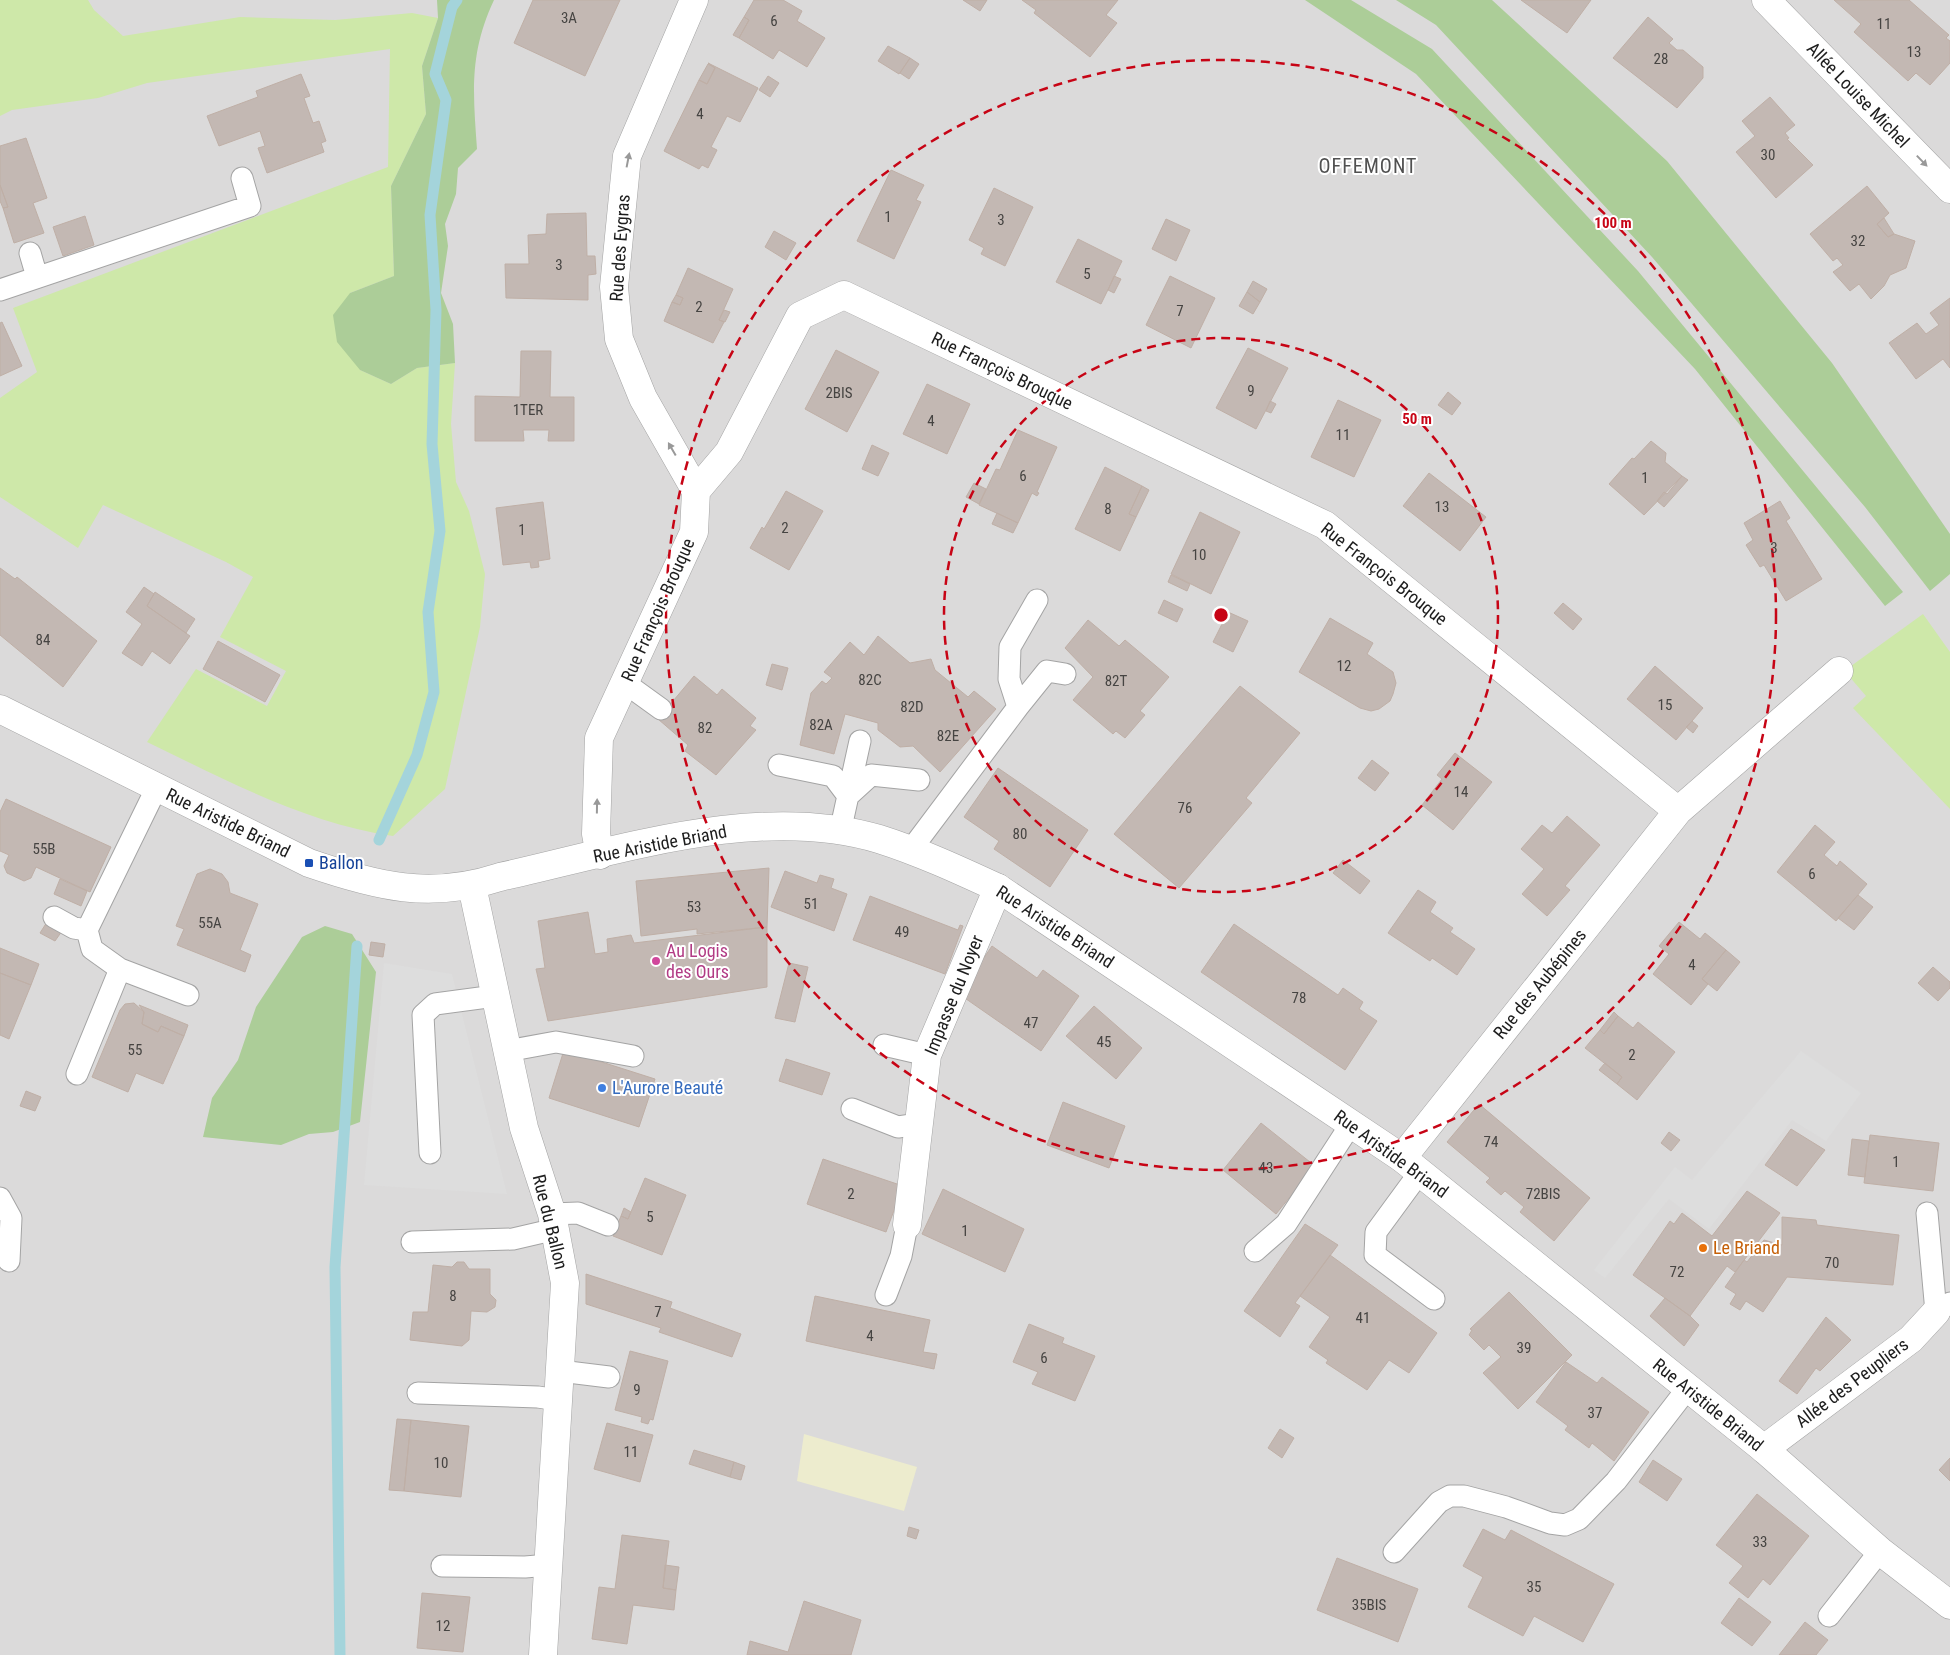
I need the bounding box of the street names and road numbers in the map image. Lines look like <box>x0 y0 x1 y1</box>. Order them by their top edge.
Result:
street label: Allée Louise Michel <box>1803 38 1914 152</box>
street label: Rue des Eygras <box>605 194 634 302</box>
street label: Rue François Brouque <box>928 327 1076 414</box>
street label: Rue François Brouque <box>1317 518 1452 629</box>
street label: Rue François Brouque <box>617 535 699 685</box>
street label: Rue Aristide Briand <box>163 783 294 862</box>
street label: Rue Aristide Briand <box>591 820 729 867</box>
street label: Rue Aristide Briand <box>993 881 1118 972</box>
street label: Rue des Aubépines <box>1489 925 1590 1043</box>
street label: Impasse du Noyer <box>920 931 987 1058</box>
street label: Rue Aristide Briand <box>1330 1105 1452 1202</box>
street label: Rue du Ballon <box>529 1172 572 1272</box>
street label: Allée des Peupliers <box>1791 1333 1912 1432</box>
street label: Rue Aristide Briand <box>1649 1354 1768 1455</box>

